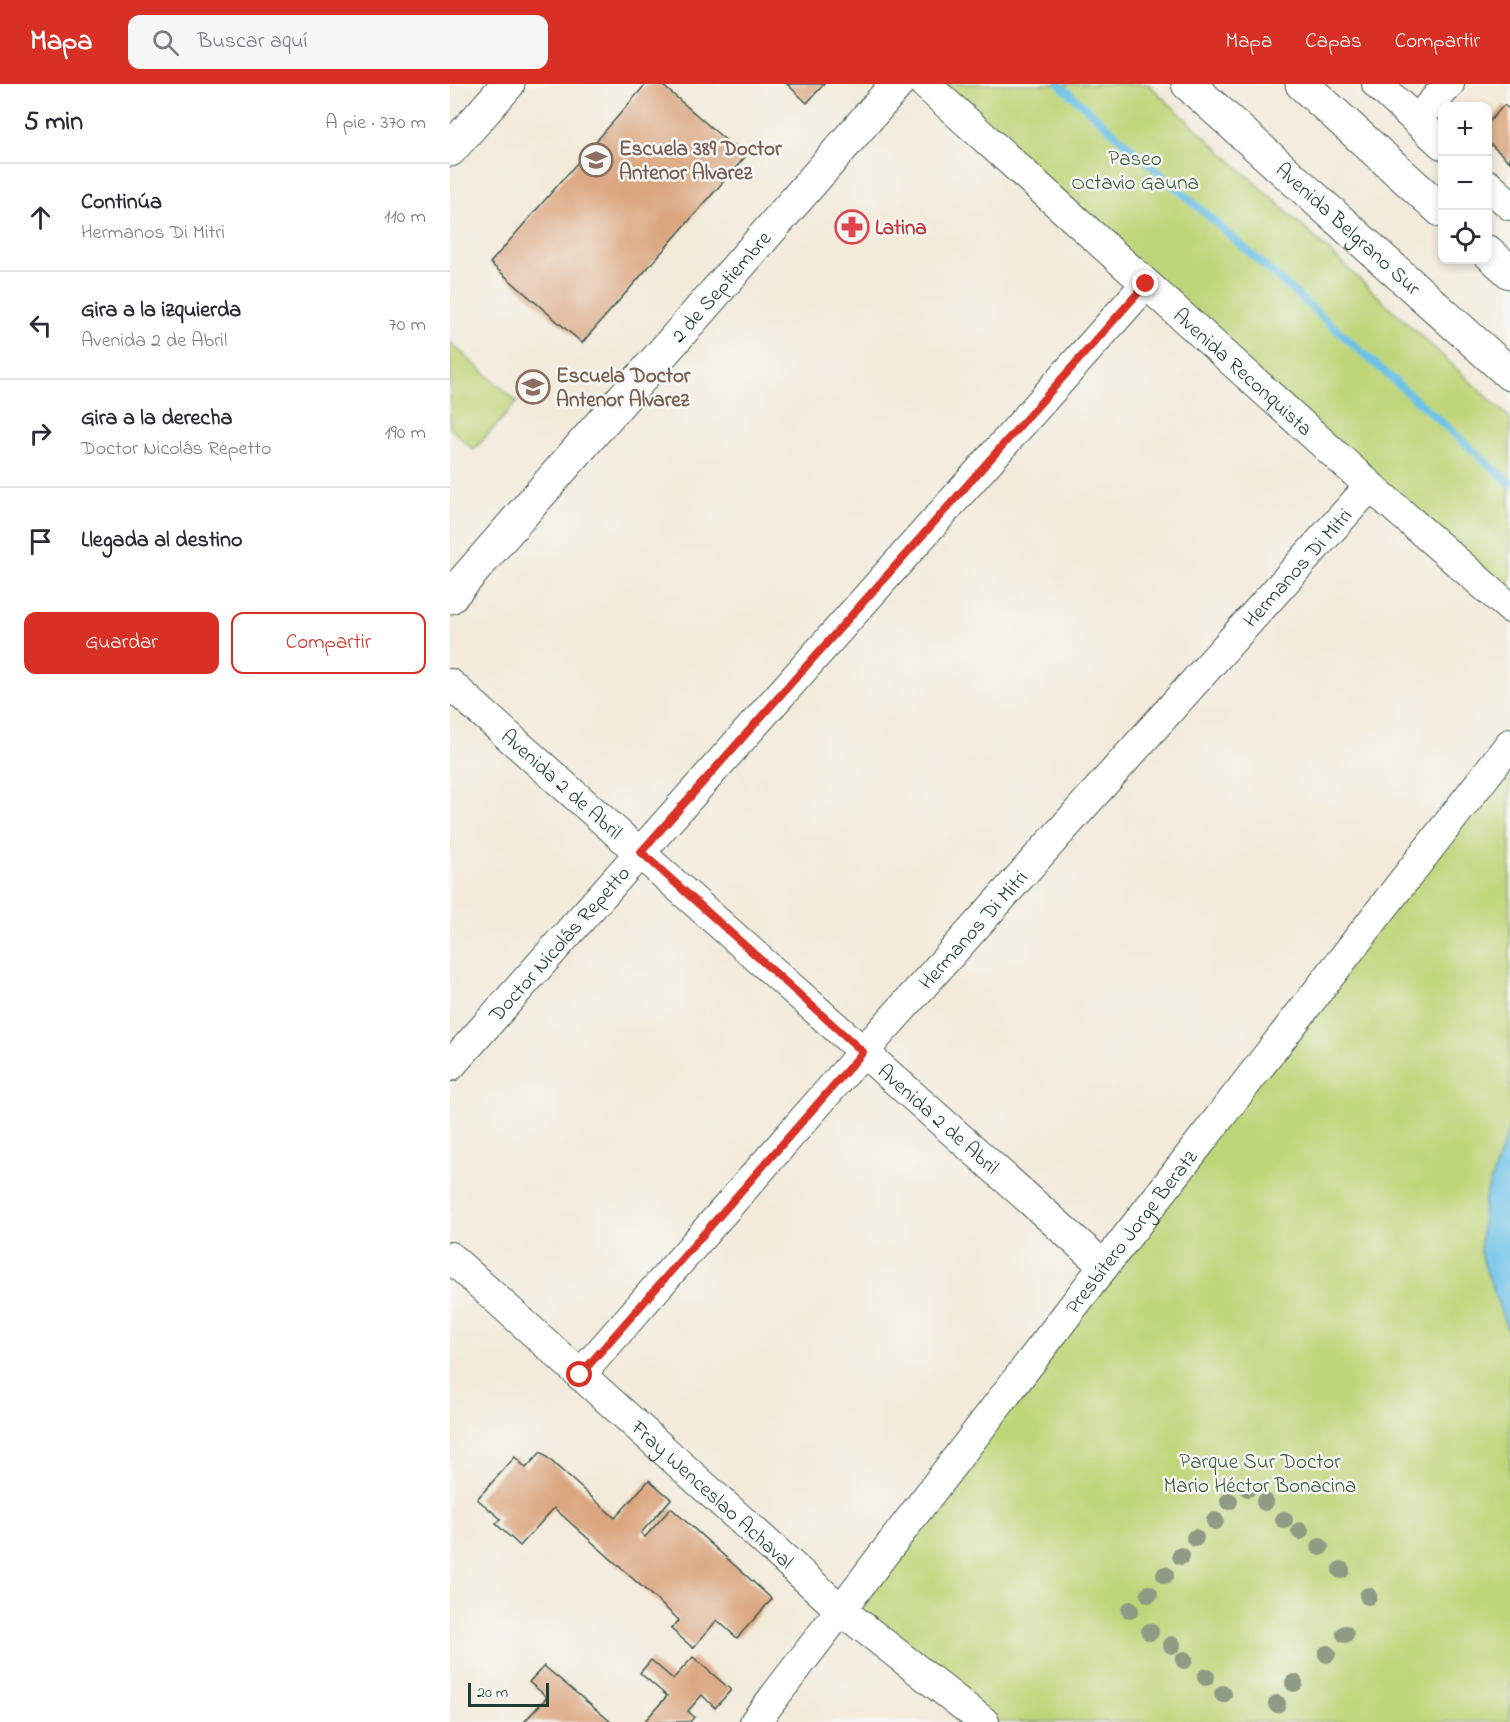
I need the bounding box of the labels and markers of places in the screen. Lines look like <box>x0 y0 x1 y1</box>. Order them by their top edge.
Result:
place label: Escuela 389 Doctor Antenor Alvarez <box>619 135 782 189</box>
school or university icon: Escuela 389 Doctor Antenor Alvarez <box>578 142 614 178</box>
pharmacy icon: Latina <box>834 209 870 245</box>
place label: Latina <box>875 214 927 244</box>
place label: Escuela Doctor Antenor Alvarez <box>556 362 691 416</box>
school or university icon: Escuela Doctor Antenor Alvarez <box>515 369 551 405</box>

